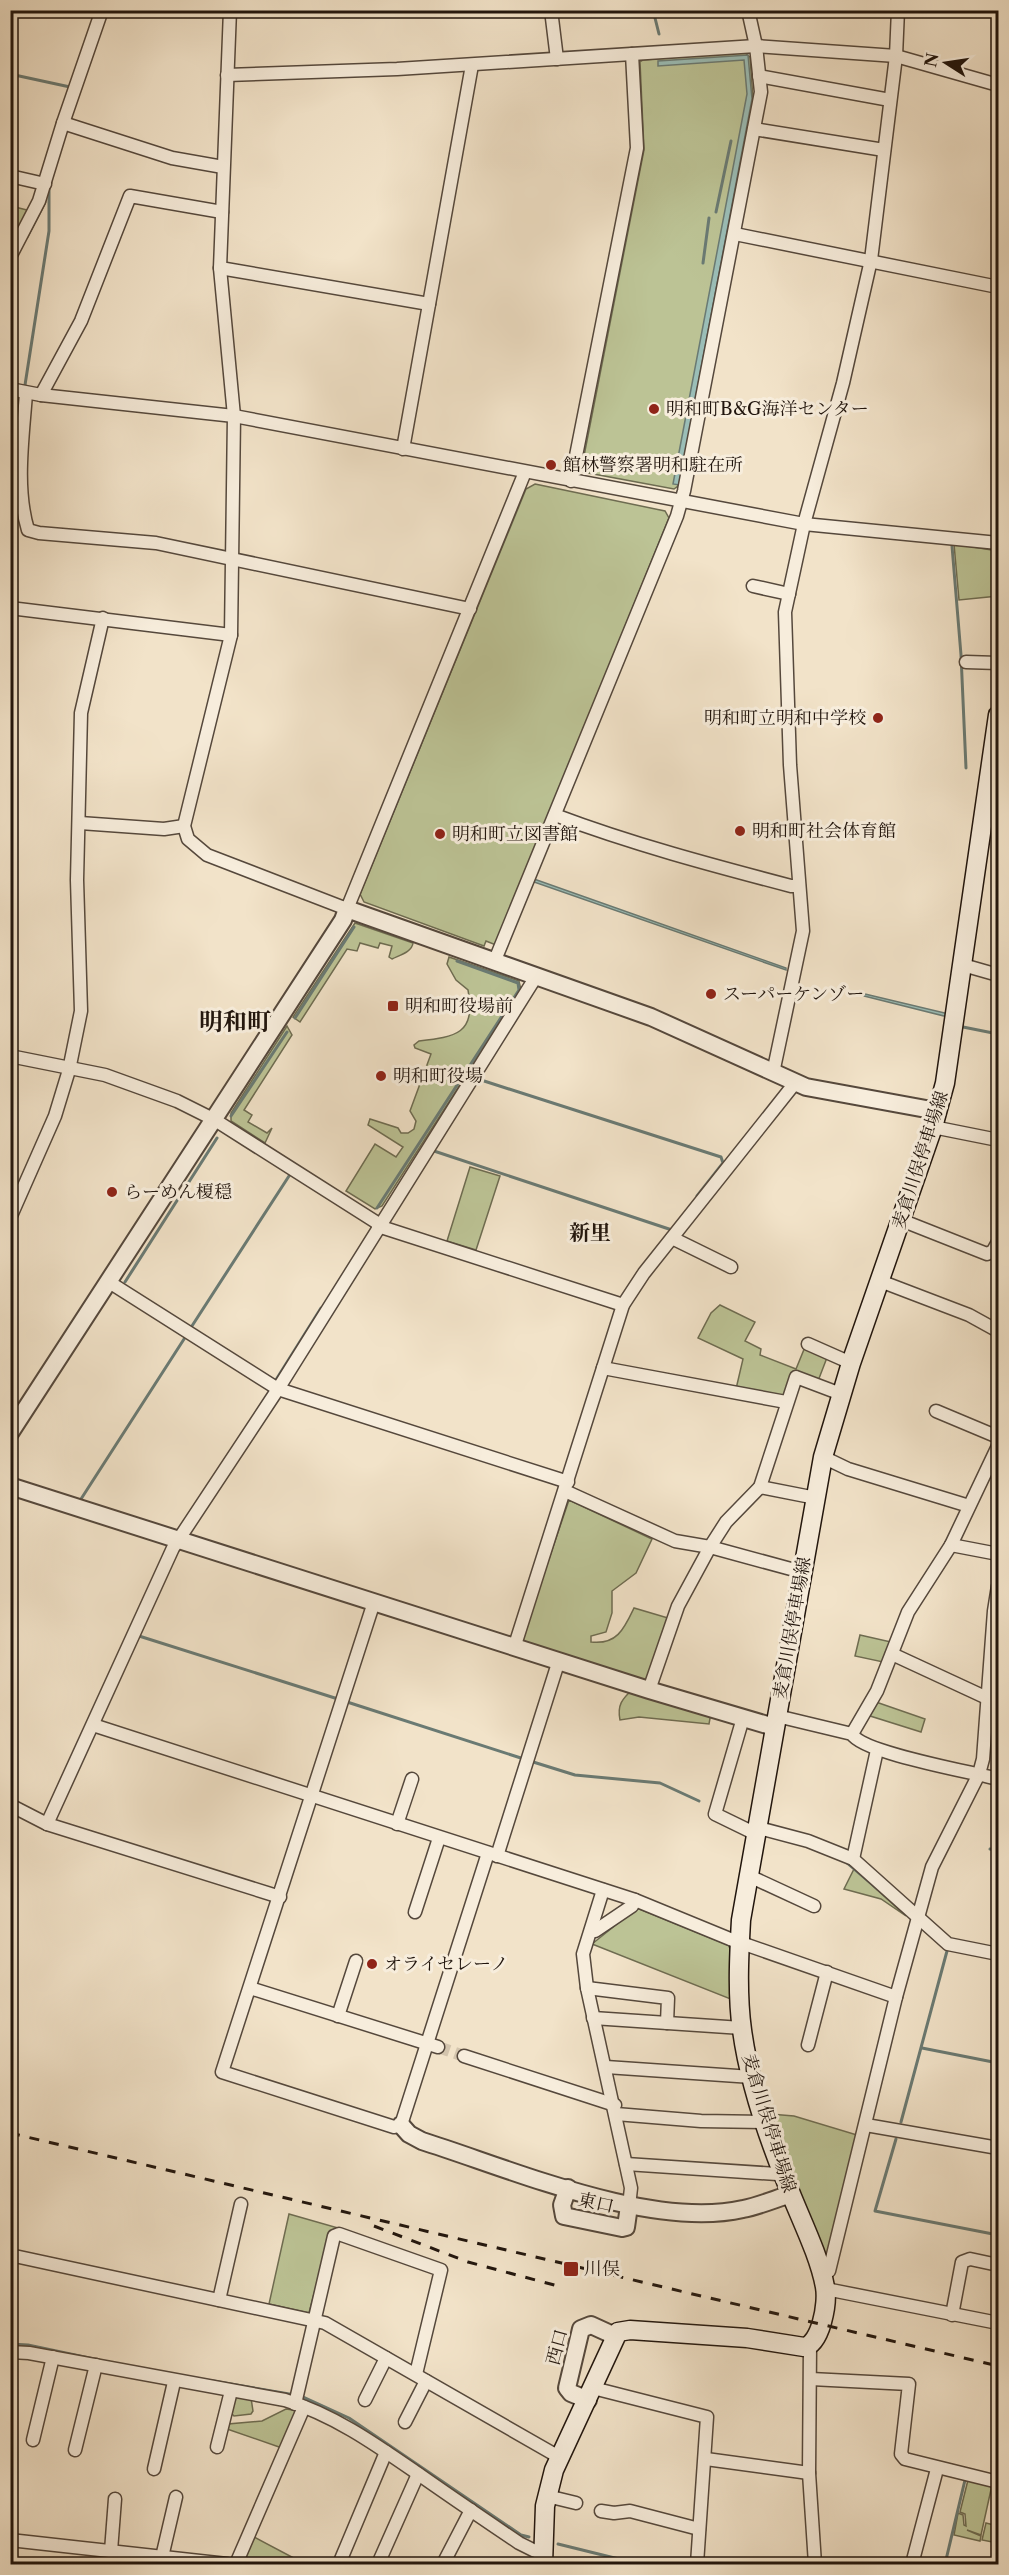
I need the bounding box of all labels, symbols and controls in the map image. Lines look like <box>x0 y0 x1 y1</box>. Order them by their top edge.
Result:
north arrow <box>916 33 976 93</box>
text: N <box>920 51 943 69</box>
place label: 明和町B&G海洋センター <box>666 398 869 420</box>
marker: 明和町B&G海洋センター <box>647 402 661 416</box>
place label: 館林警察署明和駐在所 <box>563 454 743 476</box>
marker: 館林警察署明和駐在所 <box>544 458 558 472</box>
place label: 明和町立明和中学校 <box>704 707 866 729</box>
marker: 明和町立明和中学校 <box>871 711 885 725</box>
place label: 明和町社会体育館 <box>752 820 896 842</box>
place label: 明和町立図書館 <box>452 823 578 845</box>
marker: 明和町社会体育館 <box>733 824 747 838</box>
marker: 明和町立図書館 <box>433 827 447 841</box>
place label: スーパーケンゾー <box>723 983 864 1005</box>
marker: スーパーケンゾー <box>704 987 718 1001</box>
place label: 明和町役場前 <box>405 995 513 1017</box>
marker: 明和町役場前 <box>386 999 400 1013</box>
district label: 明和町 <box>199 1007 271 1036</box>
place label: 明和町役場 <box>393 1065 483 1087</box>
marker: 明和町役場 <box>374 1069 388 1083</box>
street label: 麦倉川俣停車場線 <box>887 1088 953 1232</box>
place label: らーめん榎穏 <box>124 1181 232 1203</box>
marker: らーめん榎穏 <box>105 1185 119 1199</box>
district label: 新里 <box>569 1220 611 1245</box>
street label: 麦倉川俣停車場線 <box>769 1555 815 1701</box>
place label: オライセレーノ <box>384 1953 509 1975</box>
marker: オライセレーノ <box>365 1957 379 1971</box>
street label: 麦倉川俣停車場線 <box>737 2051 801 2195</box>
street label: 東口 <box>576 2188 616 2218</box>
place label: 川俣 <box>584 2258 620 2280</box>
marker: 川俣 <box>562 2260 580 2278</box>
street label: 西口 <box>542 2327 572 2367</box>

